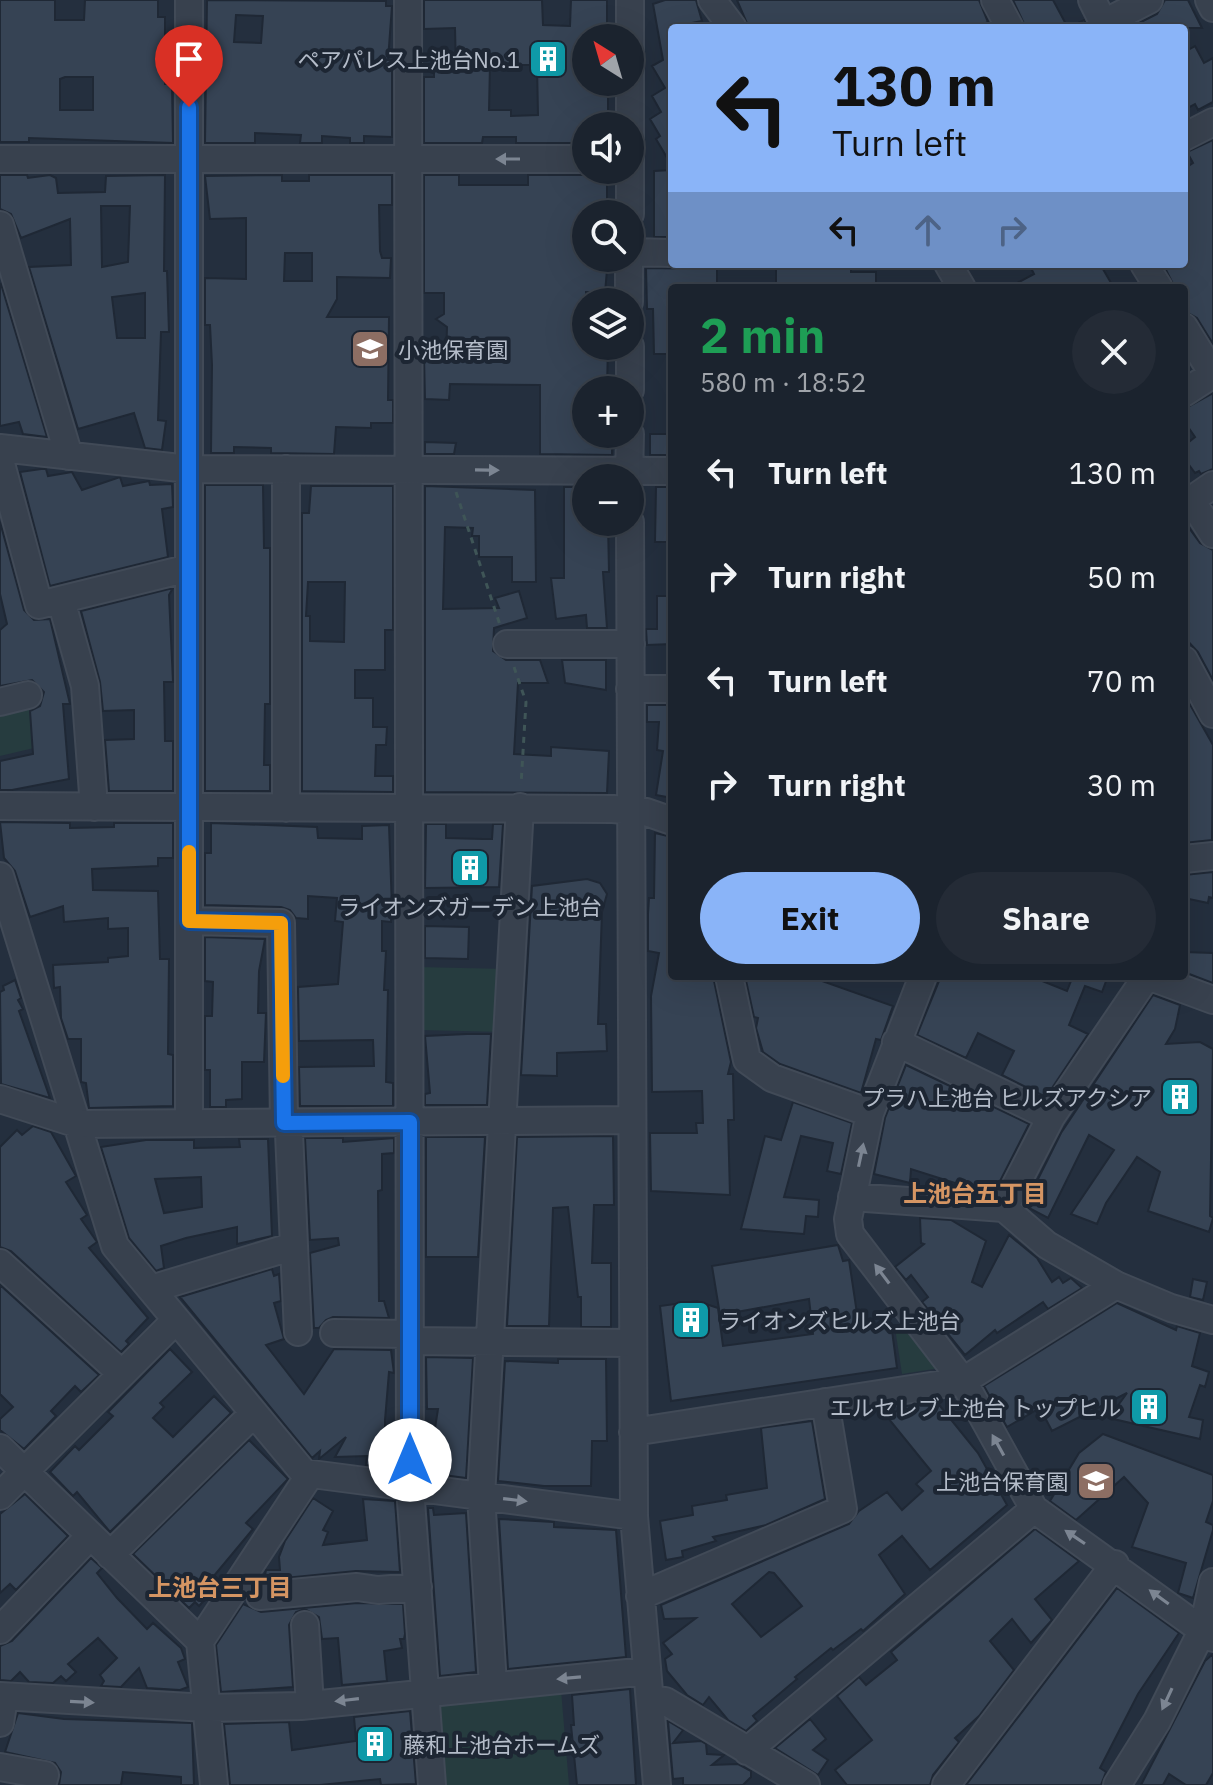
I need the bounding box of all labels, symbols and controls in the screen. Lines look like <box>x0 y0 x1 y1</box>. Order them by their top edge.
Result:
north arrow <box>572 24 644 96</box>
map controls <box>572 24 644 536</box>
pin <box>155 25 223 107</box>
icon: arrive <box>167 37 211 81</box>
building icon: ペアパレス上池台No.1 <box>527 38 569 80</box>
place label: ペアパレス上池台No.1 <box>298 45 520 74</box>
text: 130 m <box>832 49 996 121</box>
icon: left <box>700 56 804 160</box>
button: sound <box>572 112 644 184</box>
text: Turn left <box>832 119 967 166</box>
one-way arrow <box>495 153 520 165</box>
button: search <box>572 200 644 272</box>
icon: left <box>822 208 866 252</box>
icon: ahead <box>906 208 950 252</box>
icon: right <box>990 208 1034 252</box>
button: layers <box>572 288 644 360</box>
text: 2 min <box>700 304 825 366</box>
button: close <box>1072 310 1156 394</box>
school or university icon: 小池保育園 <box>349 328 391 370</box>
place label: 小池保育園 <box>398 335 508 364</box>
text: 580 m · 18:52 <box>700 365 866 399</box>
button: + <box>572 376 644 448</box>
icon: left <box>700 450 744 494</box>
text: Turn left <box>768 453 887 492</box>
text: 130 m <box>1069 453 1156 492</box>
one-way arrow <box>475 464 500 476</box>
button: − <box>572 464 644 536</box>
icon: right <box>700 554 744 598</box>
text: Turn right <box>768 557 906 596</box>
text: 50 m <box>1087 557 1156 596</box>
icon: left <box>700 658 744 702</box>
text: Turn left <box>768 661 887 700</box>
text: 70 m <box>1087 661 1156 700</box>
icon: right <box>700 762 744 806</box>
text: Turn right <box>768 765 906 804</box>
text: 30 m <box>1087 765 1156 804</box>
building icon: ライオンズガーデン上池台 <box>449 847 491 889</box>
button: Exit <box>700 872 920 964</box>
button: Share <box>936 872 1156 964</box>
place label: ライオンズガーデン上池台 <box>338 892 602 921</box>
building icon: プラハ上池台 ヒルズアクシア <box>1159 1076 1201 1118</box>
place label: プラハ上池台 ヒルズアクシア <box>862 1083 1152 1112</box>
one-way arrow <box>855 1142 868 1167</box>
district label: 上池台五丁目 <box>903 1177 1047 1209</box>
one-way arrow <box>874 1264 890 1285</box>
building icon: ライオンズヒルズ上池台 <box>670 1299 712 1341</box>
place label: ライオンズヒルズ上池台 <box>719 1306 961 1335</box>
building icon: エルセレブ上池台 トップヒル <box>1128 1386 1170 1428</box>
place label: エルセレブ上池台 トップヒル <box>830 1393 1121 1422</box>
position arrow <box>368 1418 452 1502</box>
one-way arrow <box>992 1434 1006 1456</box>
school or university icon: 上池台保育園 <box>1075 1460 1117 1502</box>
place label: 上池台保育園 <box>936 1467 1068 1496</box>
one-way arrow <box>503 1494 528 1507</box>
one-way arrow <box>1064 1530 1085 1545</box>
district label: 上池台三丁目 <box>148 1571 292 1603</box>
one-way arrow <box>1148 1590 1169 1605</box>
one-way arrow <box>557 1672 582 1685</box>
one-way arrow <box>1160 1687 1174 1710</box>
one-way arrow <box>335 1694 360 1707</box>
one-way arrow <box>70 1696 95 1709</box>
building icon: 藤和上池台ホームズ <box>354 1723 396 1765</box>
place label: 藤和上池台ホームズ <box>403 1730 600 1759</box>

